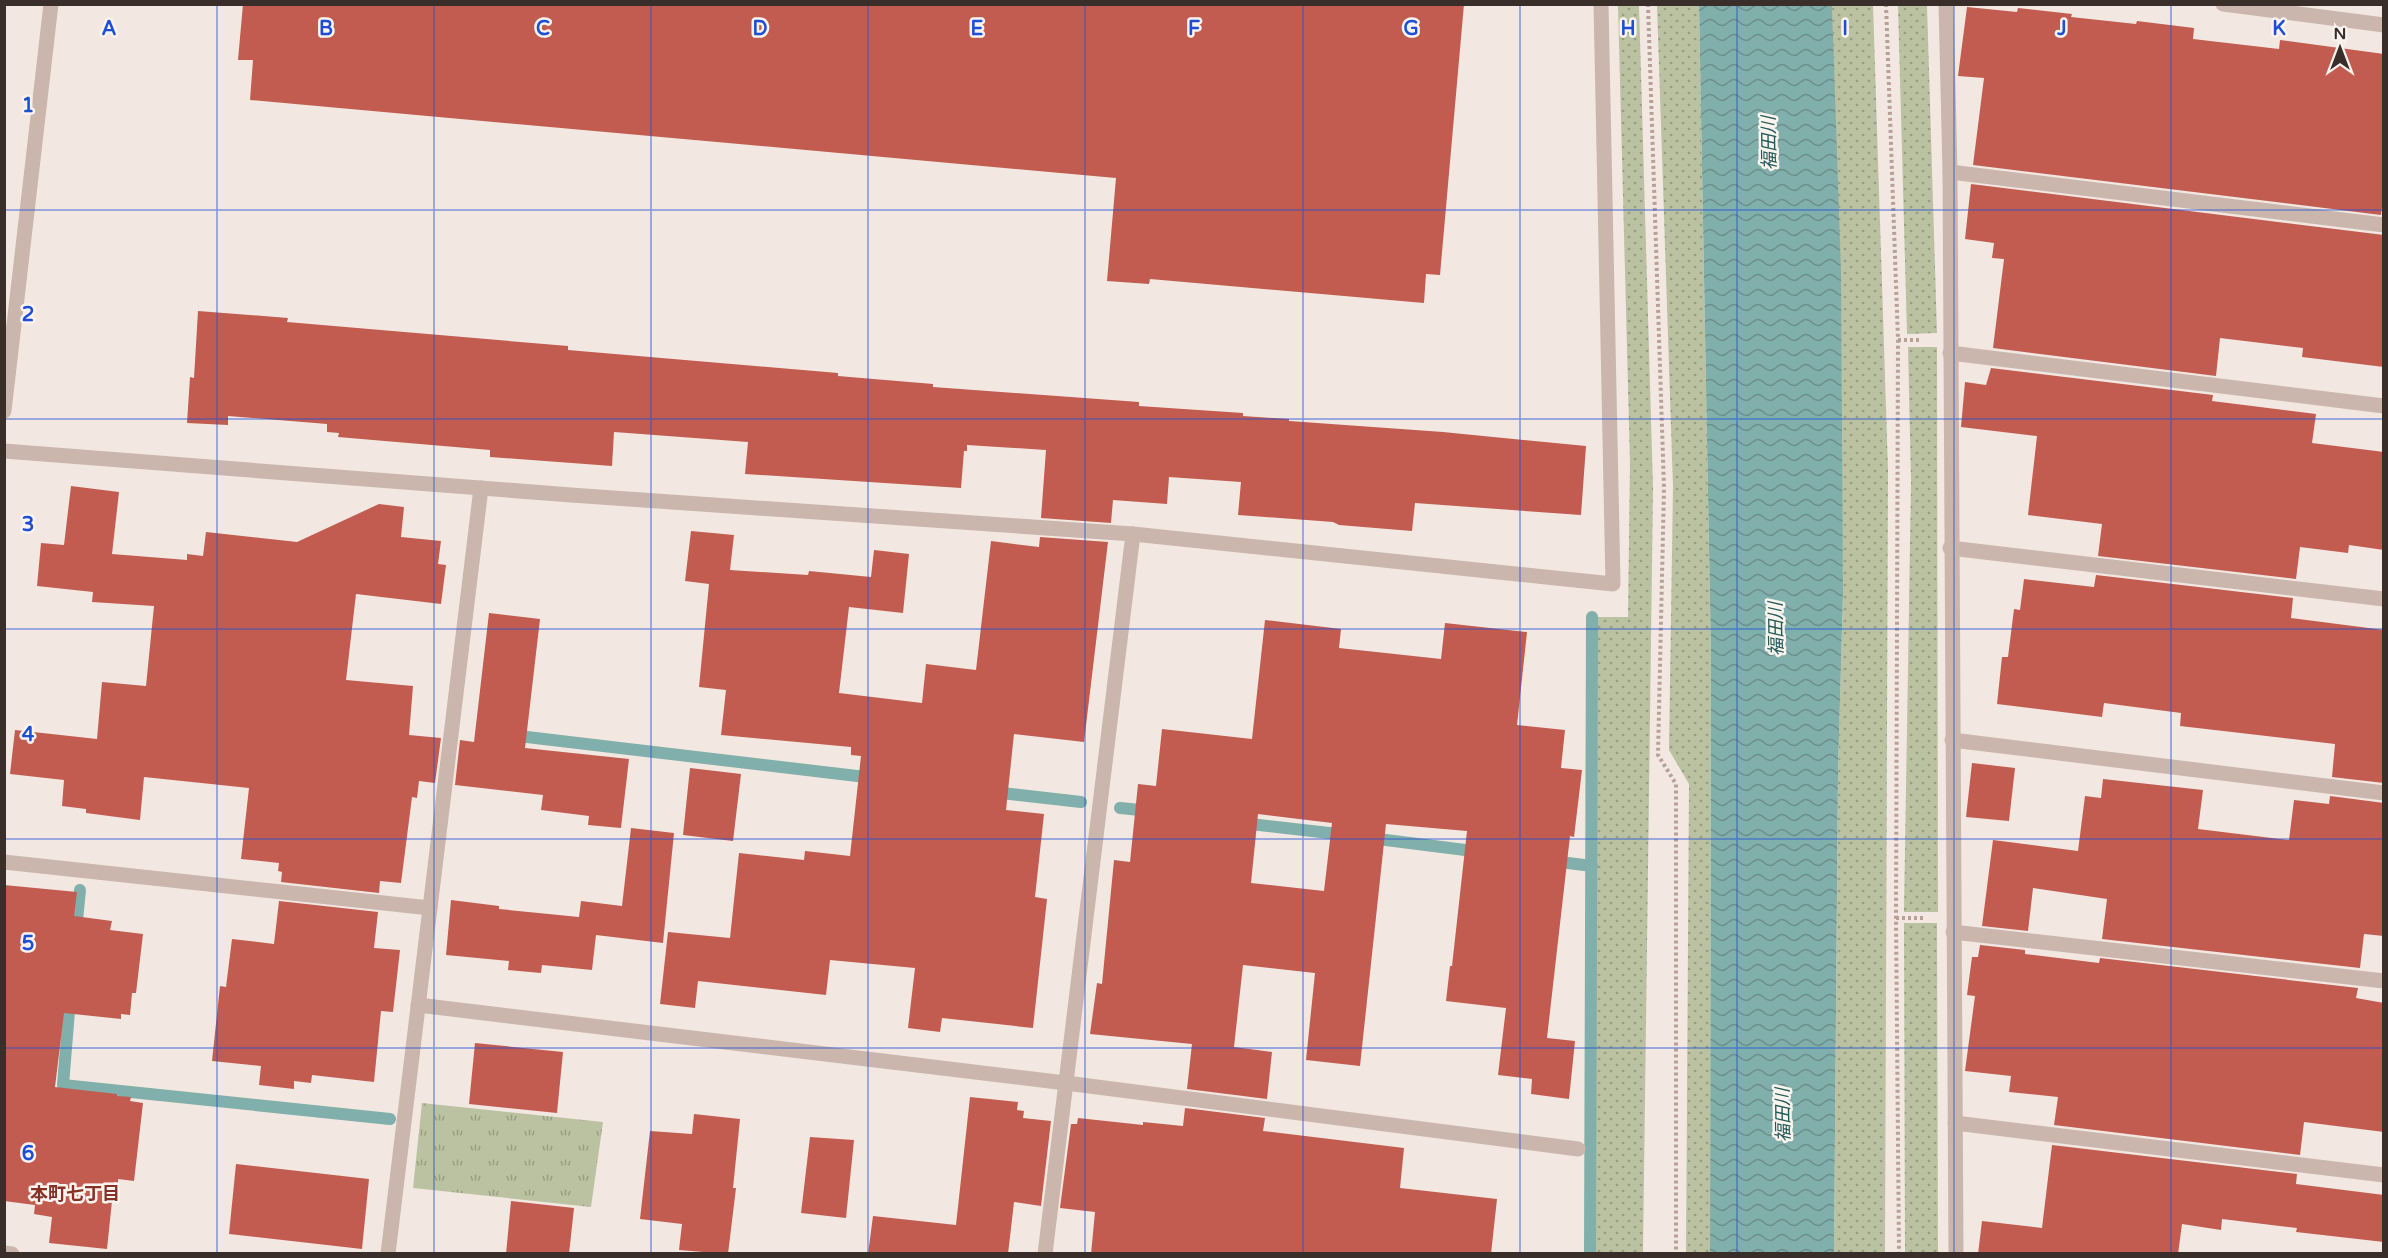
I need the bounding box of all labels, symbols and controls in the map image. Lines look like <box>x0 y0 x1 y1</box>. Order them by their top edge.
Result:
text: A <box>102 17 117 41</box>
text: B <box>319 17 333 41</box>
text: C <box>536 17 550 41</box>
text: D <box>752 17 768 41</box>
text: E <box>971 17 984 41</box>
text: F <box>1188 17 1200 41</box>
text: G <box>1403 17 1419 41</box>
text: H <box>1620 17 1636 41</box>
text: I <box>1842 17 1848 41</box>
text: J <box>2056 17 2067 41</box>
text: K <box>2272 17 2286 41</box>
north arrow <box>2310 18 2370 78</box>
text: N <box>2334 24 2346 44</box>
text: 1 <box>22 94 34 118</box>
water label: 福田川 <box>1757 114 1780 170</box>
text: 2 <box>22 303 34 327</box>
text: 3 <box>22 513 34 537</box>
water label: 福田川 <box>1764 600 1787 656</box>
text: 4 <box>22 723 35 747</box>
text: 5 <box>22 932 34 956</box>
water label: 福田川 <box>1771 1086 1794 1142</box>
text: 6 <box>22 1142 34 1166</box>
district label: 本町七丁目 <box>30 1183 120 1205</box>

